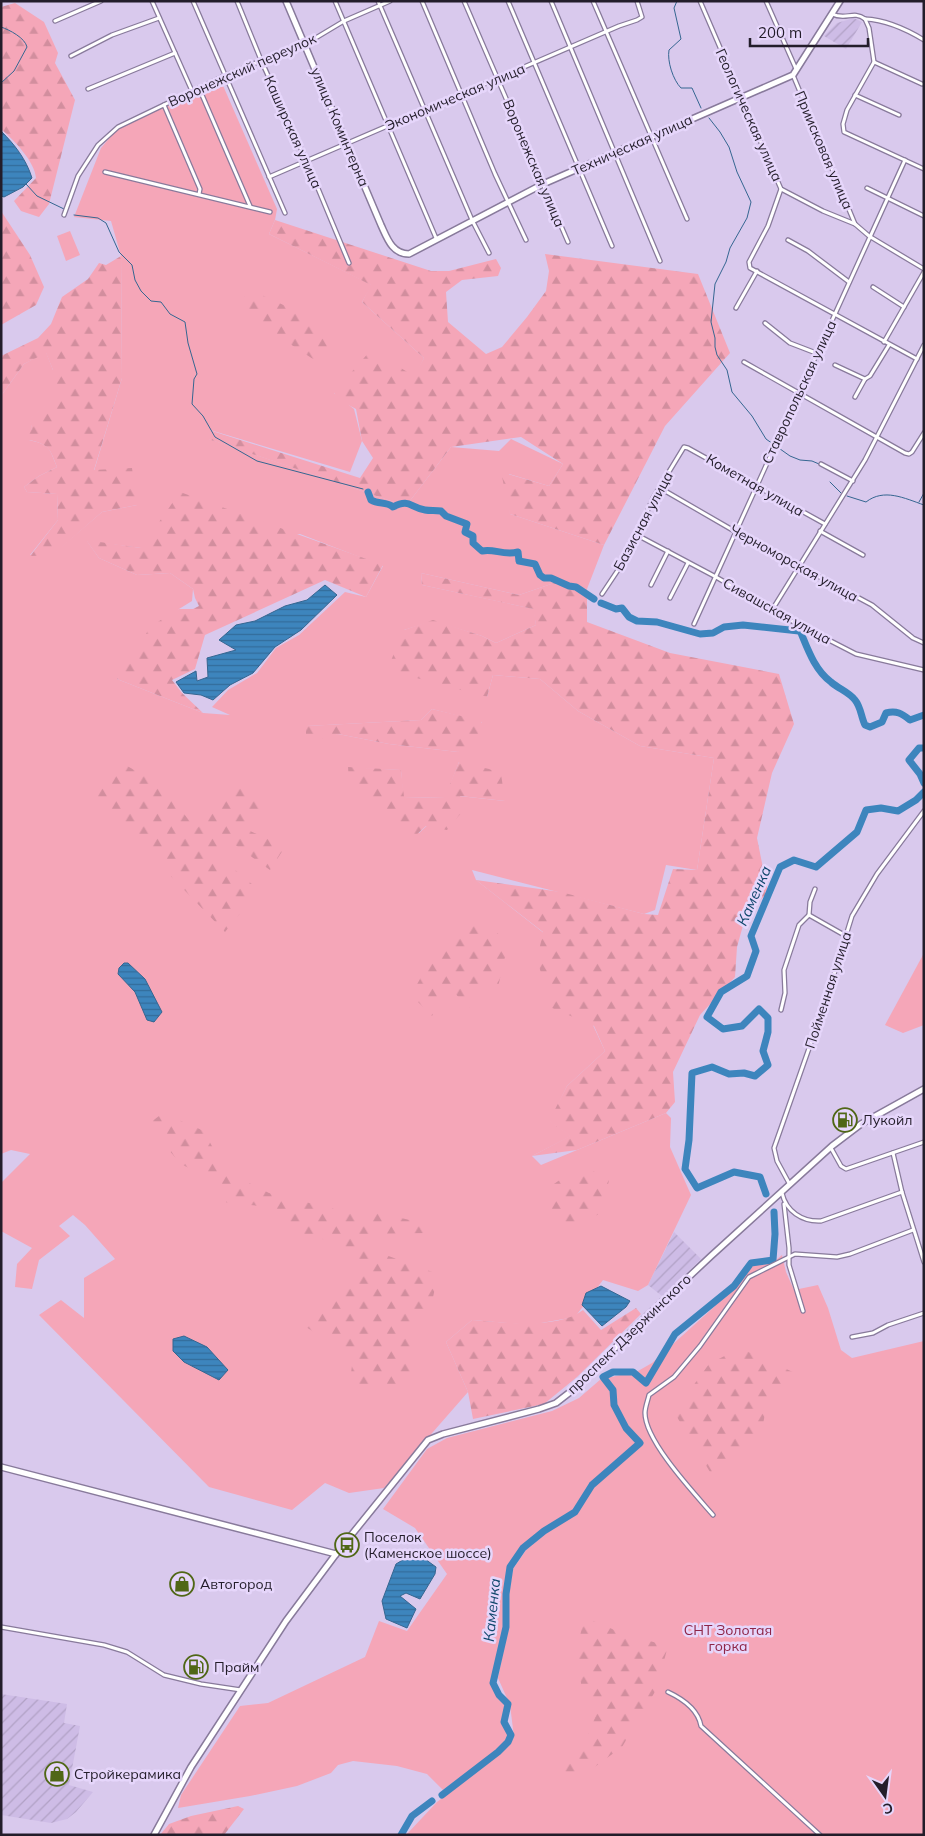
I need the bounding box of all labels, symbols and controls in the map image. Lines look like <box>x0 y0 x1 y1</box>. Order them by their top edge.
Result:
scale bar <box>750 15 868 47</box>
text: 200 m <box>758 23 802 42</box>
street label: Воронежский переулок <box>165 29 319 111</box>
street label: Геологическая улица <box>712 46 786 184</box>
street label: Экономическая улица <box>382 59 528 135</box>
street label: улица Коминтерна <box>307 65 373 189</box>
street label: Каширская улица <box>260 73 326 191</box>
street label: Приисковая улица <box>791 88 857 212</box>
street label: Воронежская улица <box>499 96 569 230</box>
street label: Техническая улица <box>569 110 695 180</box>
street label: Ставропольская улица <box>758 317 840 467</box>
street label: Кометная улица <box>703 450 807 520</box>
street label: Базисная улица <box>609 468 677 574</box>
street label: Черноморская улица <box>727 520 861 606</box>
street label: Сивашская улица <box>720 574 834 648</box>
water label: Каменка <box>732 863 775 929</box>
street label: Пойменная улица <box>801 929 855 1051</box>
fuel station icon: Лукойл <box>832 1107 858 1133</box>
place label: Лукойл <box>862 1111 912 1129</box>
street label: проспект Дзержинского <box>563 1270 695 1398</box>
place label: Поселок (Каменское шоссе) <box>364 1528 492 1562</box>
bus stop icon: Поселок (Каменское шоссе) <box>334 1532 360 1558</box>
shop icon: Автогород <box>169 1571 195 1597</box>
place label: Автогород <box>200 1575 273 1593</box>
water label: Каменка <box>479 1577 504 1643</box>
park label: СНТ Золотая горка <box>684 1621 772 1655</box>
fuel station icon: Прайм <box>183 1654 209 1680</box>
place label: Прайм <box>214 1658 260 1676</box>
shop icon: Стройкерамика <box>44 1761 70 1787</box>
place label: Стройкерамика <box>74 1765 181 1783</box>
north arrow <box>860 1771 910 1821</box>
text: С <box>881 1799 895 1819</box>

